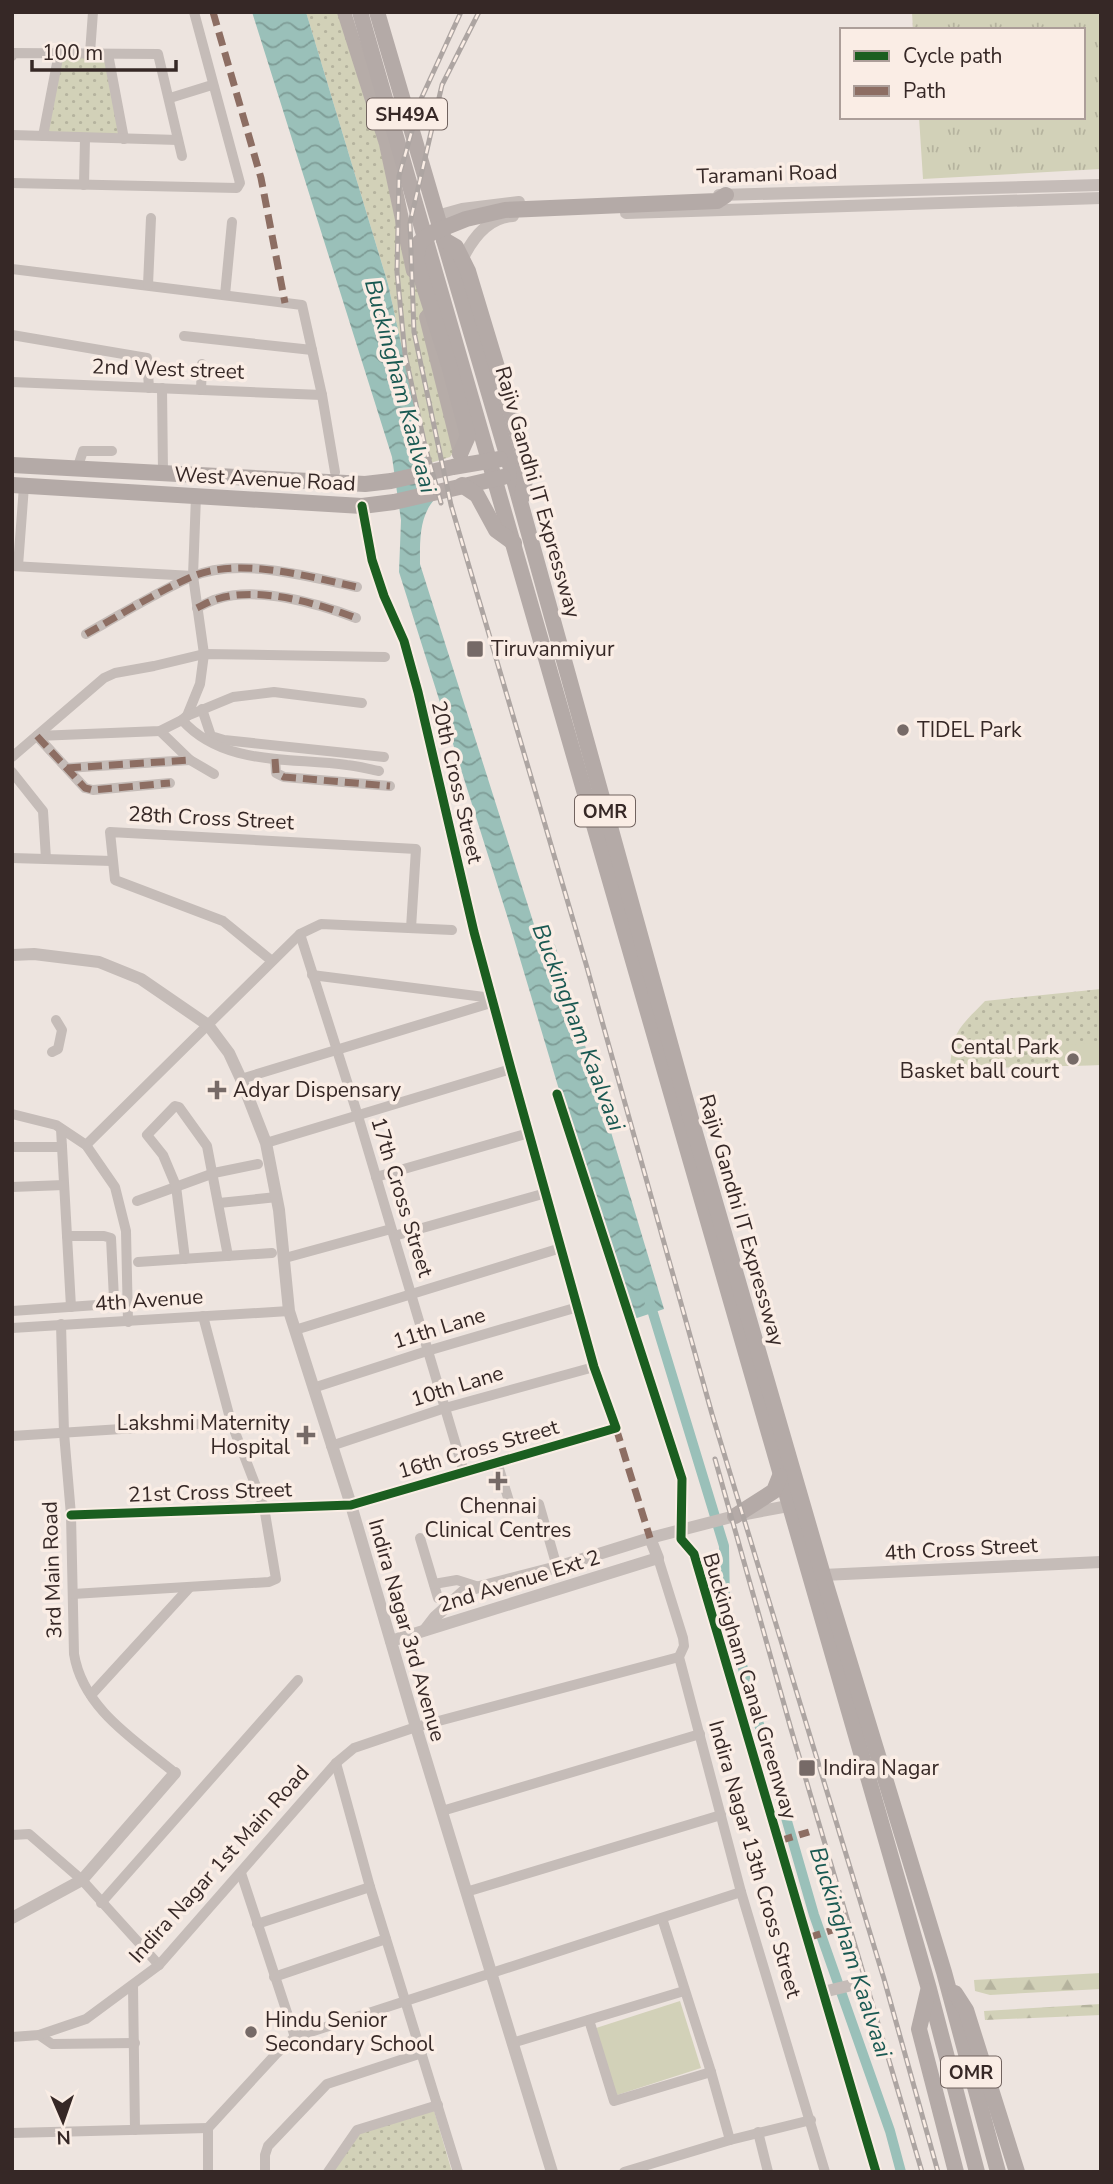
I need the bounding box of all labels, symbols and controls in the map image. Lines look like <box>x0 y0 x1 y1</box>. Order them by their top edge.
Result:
scale bar <box>32 28 175 72</box>
legend <box>840 28 1085 119</box>
text: 100 m <box>42 39 103 67</box>
text: Cycle path <box>903 42 1002 70</box>
text: Path <box>903 77 946 105</box>
road number: SH49A <box>367 98 447 130</box>
street label: Taramani Road <box>696 158 838 190</box>
water label: Buckingham Kaalvaai <box>357 276 444 497</box>
street label: 2nd West street <box>91 352 245 386</box>
street label: Rajiv Gandhi IT Expressway <box>489 363 587 621</box>
street label: West Avenue Road <box>174 460 356 498</box>
place label: Tiruvanmiyur <box>491 635 615 663</box>
marker: Tiruvanmiyur <box>465 639 485 659</box>
street label: 20th Cross Street <box>425 698 489 867</box>
place label: TIDEL Park <box>917 716 1022 744</box>
marker: TIDEL Park <box>895 722 911 738</box>
road number: OMR <box>575 796 635 826</box>
street label: 28th Cross Street <box>127 800 295 836</box>
water label: Buckingham Kaalvaai <box>525 919 633 1136</box>
place label: Cental Park Basket ball court <box>900 1033 1060 1085</box>
marker: Cental Park Basket ball court <box>1065 1051 1081 1067</box>
place label: Adyar Dispensary <box>233 1076 401 1104</box>
marker: Adyar Dispensary <box>207 1080 227 1100</box>
street label: Rajiv Gandhi IT Expressway <box>693 1091 791 1349</box>
street label: 17th Cross Street <box>364 1114 440 1281</box>
street label: 4th Avenue <box>94 1282 204 1318</box>
street label: 11th Lane <box>389 1301 489 1355</box>
street label: 10th Lane <box>407 1359 507 1413</box>
place label: Lakshmi Maternity Hospital <box>117 1409 291 1461</box>
street label: 16th Cross Street <box>394 1412 562 1485</box>
marker: Lakshmi Maternity Hospital <box>296 1425 316 1445</box>
marker: Chennai Clinical Centres <box>488 1471 508 1491</box>
street label: 21st Cross Street <box>128 1475 293 1509</box>
place label: Chennai Clinical Centres <box>425 1492 571 1544</box>
street label: 3rd Main Road <box>36 1501 68 1639</box>
street label: Indira Nagar 3rd Avenue <box>362 1515 452 1745</box>
street label: 4th Cross Street <box>884 1531 1039 1567</box>
street label: 2nd Avenue Ext 2 <box>435 1543 603 1619</box>
street label: Buckingham Canal Greenway <box>696 1549 804 1823</box>
street label: Indira Nagar 13th Cross Street <box>702 1717 808 2002</box>
place label: Indira Nagar <box>823 1754 939 1782</box>
marker: Indira Nagar <box>797 1758 817 1778</box>
street label: Indira Nagar 1st Main Road <box>123 1759 315 1969</box>
water label: Buckingham Kaalvaai <box>802 1843 899 2062</box>
place label: Hindu Senior Secondary School <box>265 2006 435 2058</box>
marker: Hindu Senior Secondary School <box>243 2024 259 2040</box>
road number: OMR <box>941 2056 1001 2088</box>
north arrow <box>28 2086 98 2156</box>
text: N <box>56 2124 71 2150</box>

